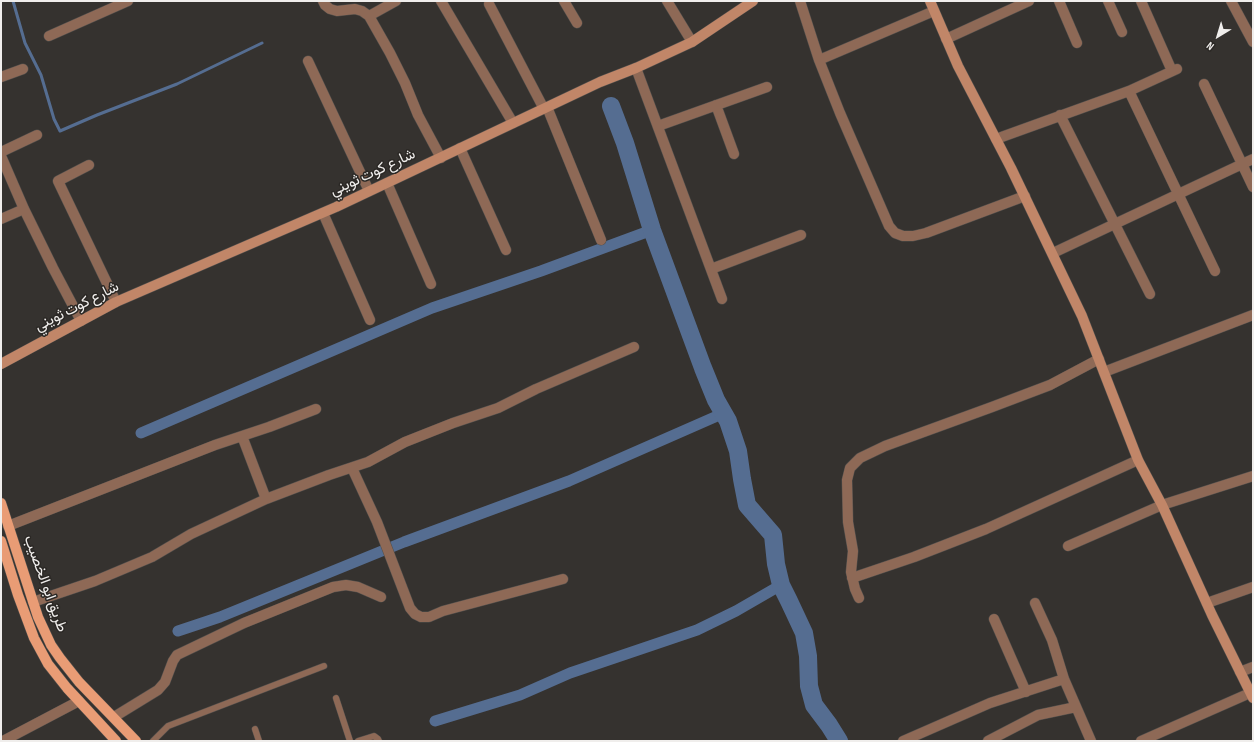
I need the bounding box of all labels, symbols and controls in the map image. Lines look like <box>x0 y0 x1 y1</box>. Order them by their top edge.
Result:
north arrow <box>1198 16 1238 56</box>
text: N <box>1204 39 1217 53</box>
street label: شارع كوت ثويني <box>327 145 419 201</box>
street label: شارع كوت ثويني <box>32 278 122 336</box>
street label: طريق ابو الخصيب <box>19 533 71 635</box>

